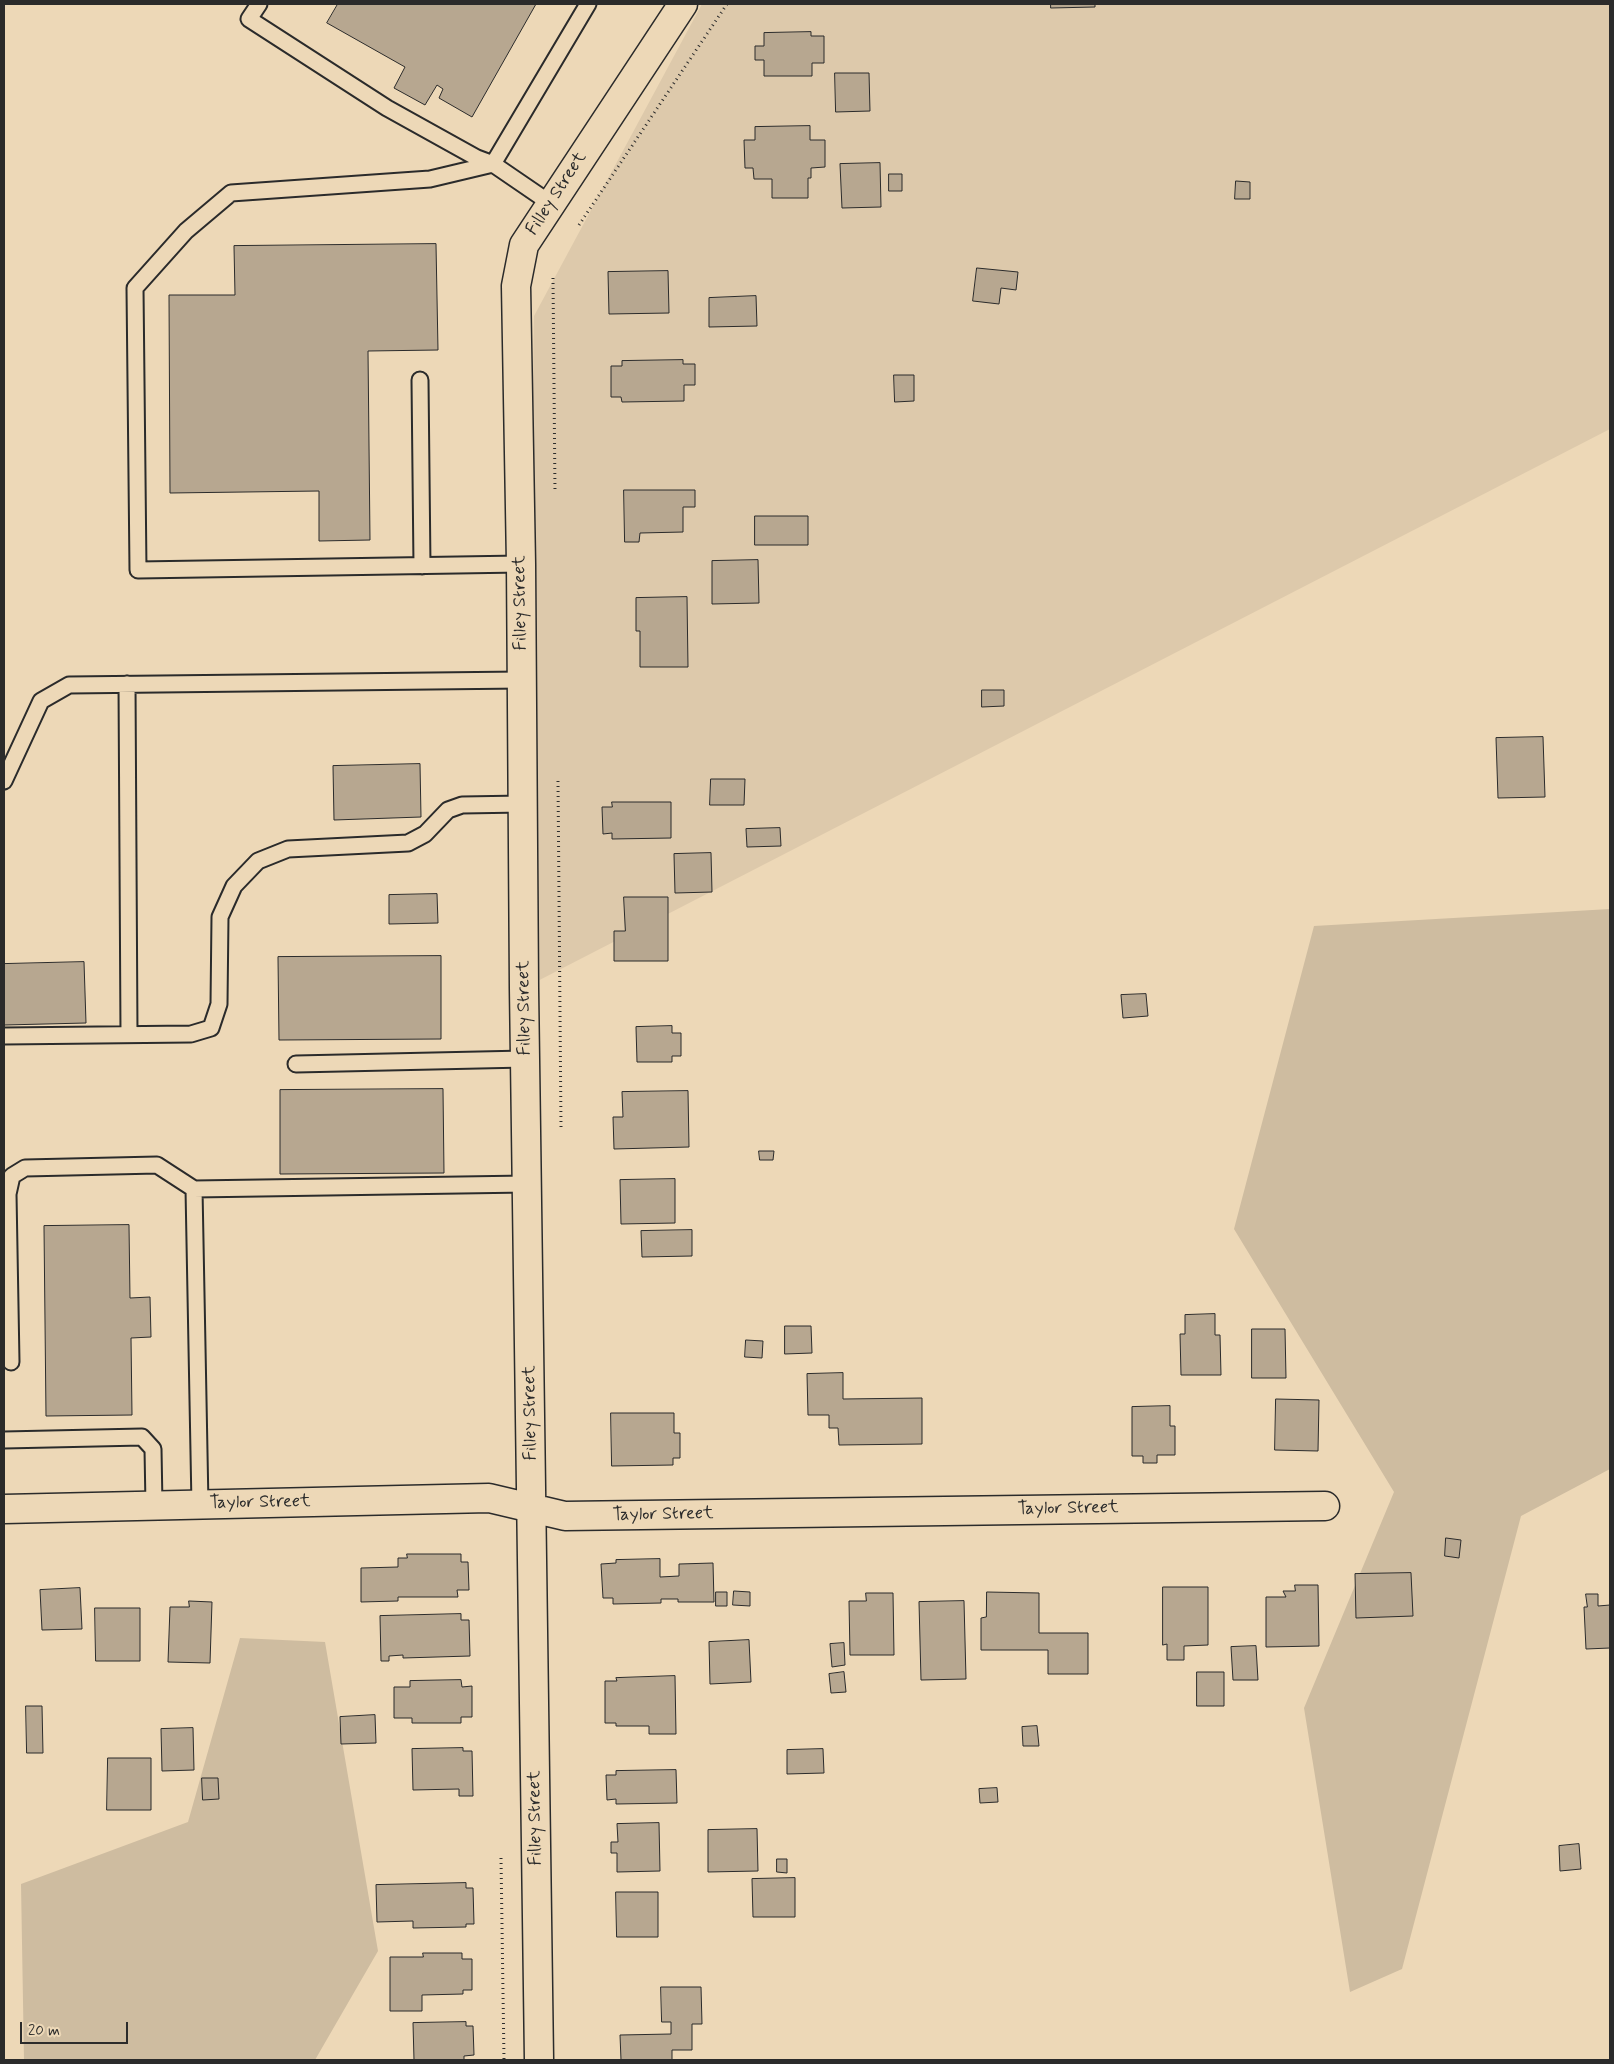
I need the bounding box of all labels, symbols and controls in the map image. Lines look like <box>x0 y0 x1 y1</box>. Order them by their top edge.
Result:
street label: Filley Street <box>522 148 592 240</box>
street label: Filley Street <box>509 555 533 651</box>
street label: Filley Street <box>513 960 537 1056</box>
street label: Filley Street <box>519 1365 543 1461</box>
street label: Taylor Street <box>209 1491 311 1515</box>
street label: Taylor Street <box>1017 1497 1119 1521</box>
street label: Taylor Street <box>612 1503 714 1527</box>
street label: Filley Street <box>524 1770 548 1866</box>
scale bar <box>22 2012 130 2044</box>
text: 20 m <box>28 2021 60 2041</box>

